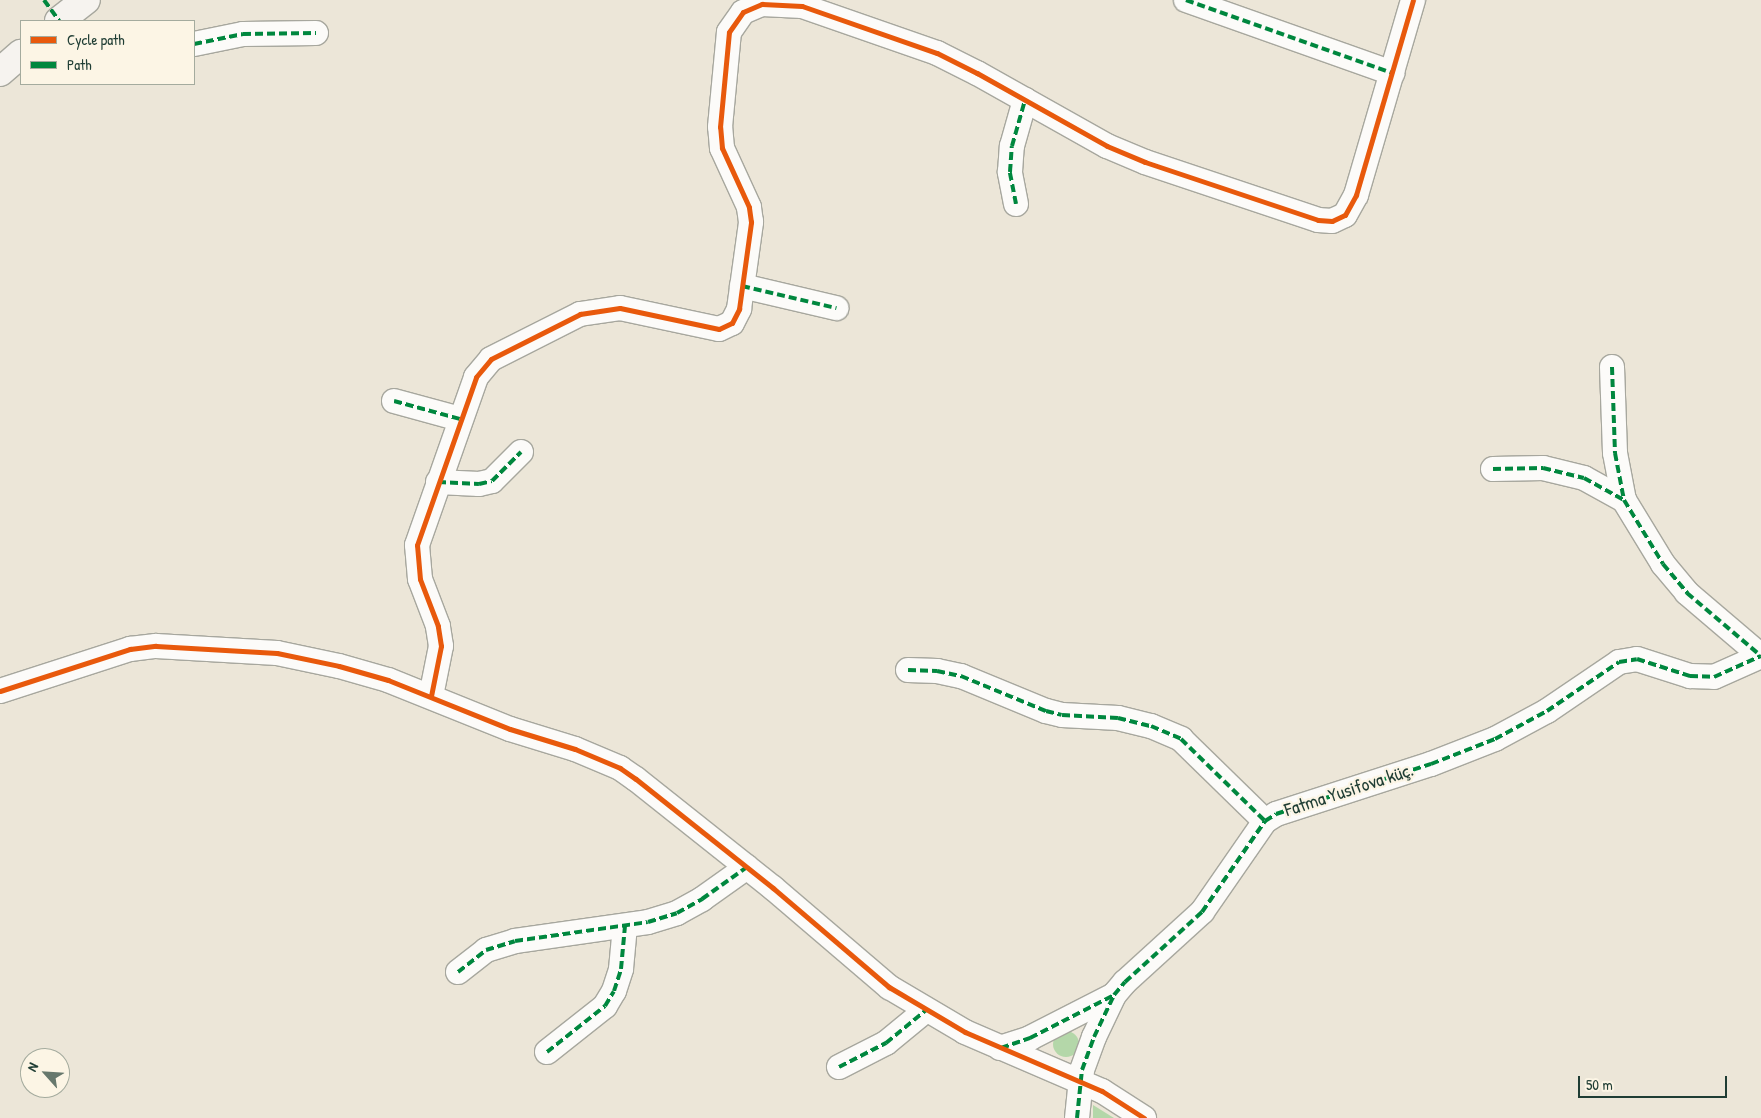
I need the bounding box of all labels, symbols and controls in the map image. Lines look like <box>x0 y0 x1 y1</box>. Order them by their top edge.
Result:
legend <box>20 20 195 85</box>
text: Cycle path <box>67 29 125 50</box>
text: Path <box>67 54 92 75</box>
street label: Fatma Yusifova küç. <box>1282 758 1416 822</box>
north arrow <box>20 1048 70 1098</box>
text: N <box>22 1059 42 1074</box>
scale bar <box>1581 1066 1730 1098</box>
text: 50 m <box>1586 1074 1613 1095</box>

